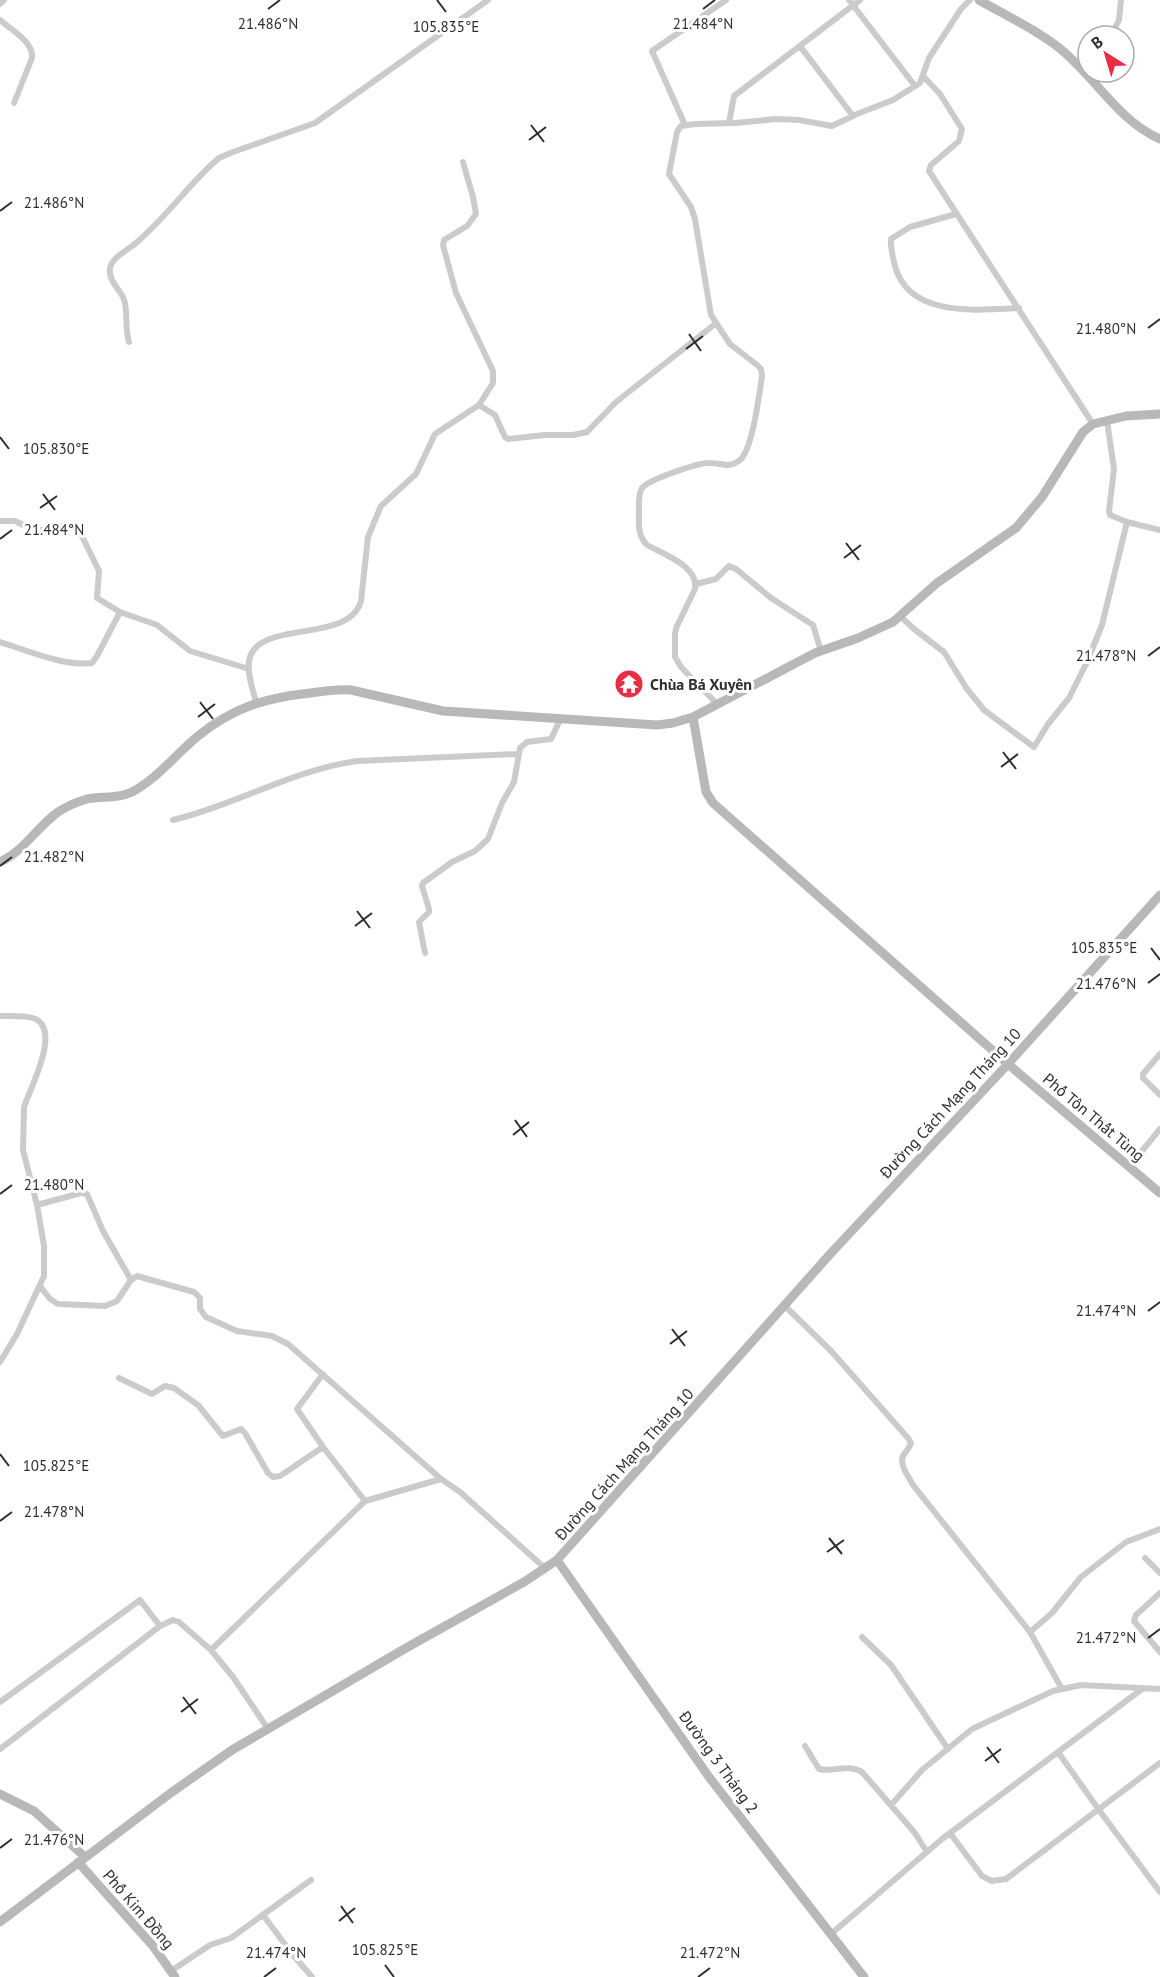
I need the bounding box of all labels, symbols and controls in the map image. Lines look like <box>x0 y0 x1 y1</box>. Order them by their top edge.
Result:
text: 21.486°N <box>238 14 298 33</box>
text: 21.484°N <box>673 14 733 33</box>
text: 105.835°E <box>413 17 479 36</box>
north arrow <box>1076 24 1136 84</box>
text: B <box>1087 31 1107 53</box>
text: 21.486°N <box>24 193 84 212</box>
text: 21.480°N <box>1076 319 1136 338</box>
text: 105.830°E <box>23 439 89 458</box>
text: 21.484°N <box>24 520 84 539</box>
text: 21.478°N <box>1076 646 1136 665</box>
temple icon: Chùa Bá Xuyên <box>613 668 645 700</box>
place label: Chùa Bá Xuyên <box>650 674 752 694</box>
text: 21.482°N <box>24 847 84 866</box>
text: 105.835°E <box>1071 938 1137 957</box>
text: 21.476°N <box>1076 974 1136 993</box>
street label: Đường Cách Mạng Tháng 10 <box>874 1024 1025 1183</box>
street label: Phố Tôn Thất Tùng <box>1039 1069 1149 1165</box>
text: 21.480°N <box>24 1175 84 1194</box>
text: 21.474°N <box>1076 1301 1136 1320</box>
street label: Đường Cách Mạng Tháng 10 <box>550 1384 698 1545</box>
text: 105.825°E <box>23 1456 89 1475</box>
text: 21.478°N <box>24 1502 84 1521</box>
text: 21.472°N <box>1076 1628 1136 1647</box>
street label: Đường 3 Tháng 2 <box>675 1706 763 1817</box>
text: 21.476°N <box>24 1830 84 1849</box>
street label: Phố Kim Đồng <box>99 1865 179 1953</box>
text: 105.825°E <box>352 1940 418 1959</box>
text: 21.474°N <box>246 1943 306 1962</box>
text: 21.472°N <box>680 1943 740 1962</box>

